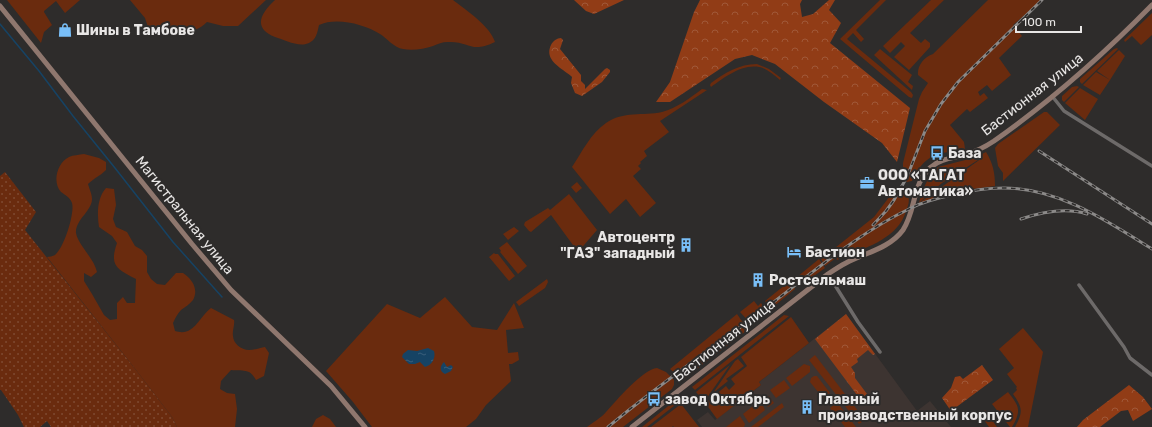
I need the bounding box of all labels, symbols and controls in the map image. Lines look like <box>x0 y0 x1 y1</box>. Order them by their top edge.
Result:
scale bar <box>1016 8 1081 34</box>
text: 100 m <box>1022 15 1056 29</box>
shop icon: Шины в Тамбове <box>57 22 73 38</box>
place label: Шины в Тамбове <box>76 22 195 39</box>
street label: Бастионная улица <box>978 49 1087 139</box>
bus stop icon: База <box>929 145 945 161</box>
place label: База <box>948 145 982 162</box>
street label: Магистральная улица <box>132 153 237 278</box>
place label: ООО «ТАГАТ Автоматика» <box>878 167 973 200</box>
office icon: ООО «ТАГАТ Автоматика» <box>859 175 875 191</box>
place label: Автоцентр "ГАЗ" западный <box>560 229 675 262</box>
building icon: Автоцентр "ГАЗ" западный <box>678 237 694 253</box>
hotel icon: Бастион <box>786 244 802 260</box>
place label: Бастион <box>805 244 865 261</box>
building icon: Ростсельмаш <box>750 272 766 288</box>
place label: Ростсельмаш <box>769 272 866 289</box>
street label: Бастионная улица <box>670 295 779 385</box>
bus stop icon: завод Октябрь <box>646 391 662 407</box>
place label: завод Октябрь <box>665 391 770 408</box>
place label: Главный производственный корпус <box>818 391 1012 424</box>
building icon: Главный производственный корпус <box>799 399 815 415</box>

